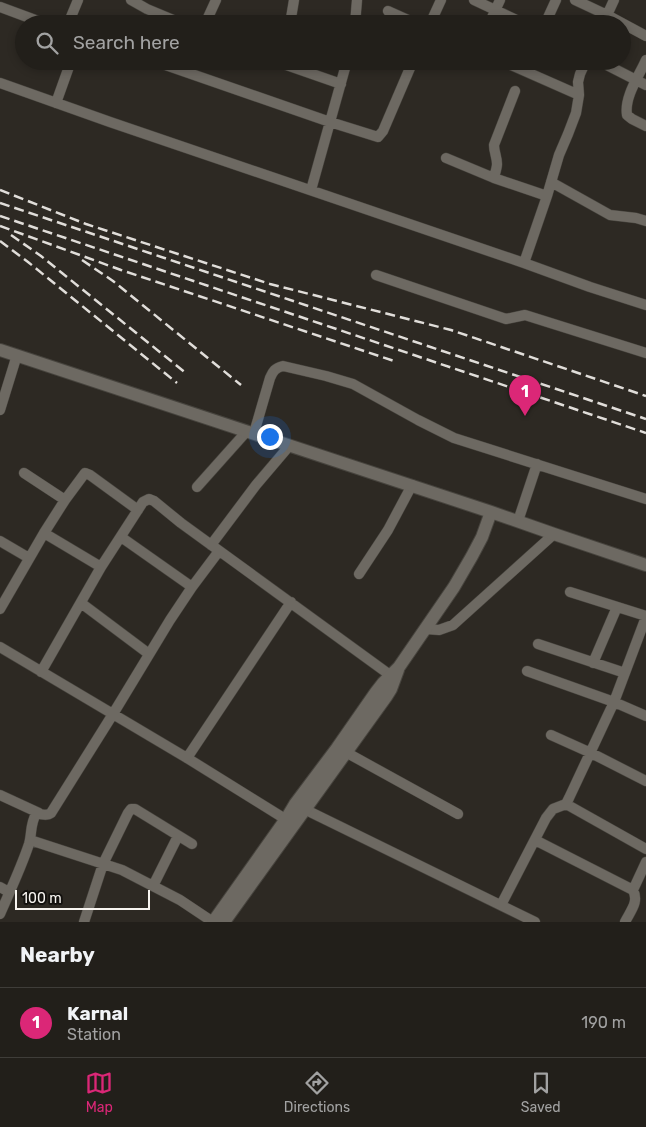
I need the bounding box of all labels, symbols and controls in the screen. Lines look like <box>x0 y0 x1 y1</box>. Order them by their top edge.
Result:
search box <box>15 15 631 70</box>
icon: search <box>33 29 61 57</box>
text: Search here <box>73 31 180 54</box>
pin: 1 <box>509 375 541 416</box>
your location <box>257 424 283 450</box>
scale bar <box>15 887 150 910</box>
text: 100 m <box>22 890 62 907</box>
text: Nearby <box>20 942 95 967</box>
text: Karnal <box>67 1002 128 1025</box>
text: 1 <box>32 1013 40 1032</box>
text: 190 m <box>581 1013 626 1032</box>
text: Station <box>67 1025 121 1044</box>
tab: Map <box>85 1069 113 1116</box>
tab: Directions <box>284 1069 350 1116</box>
tab: Saved <box>521 1069 561 1116</box>

